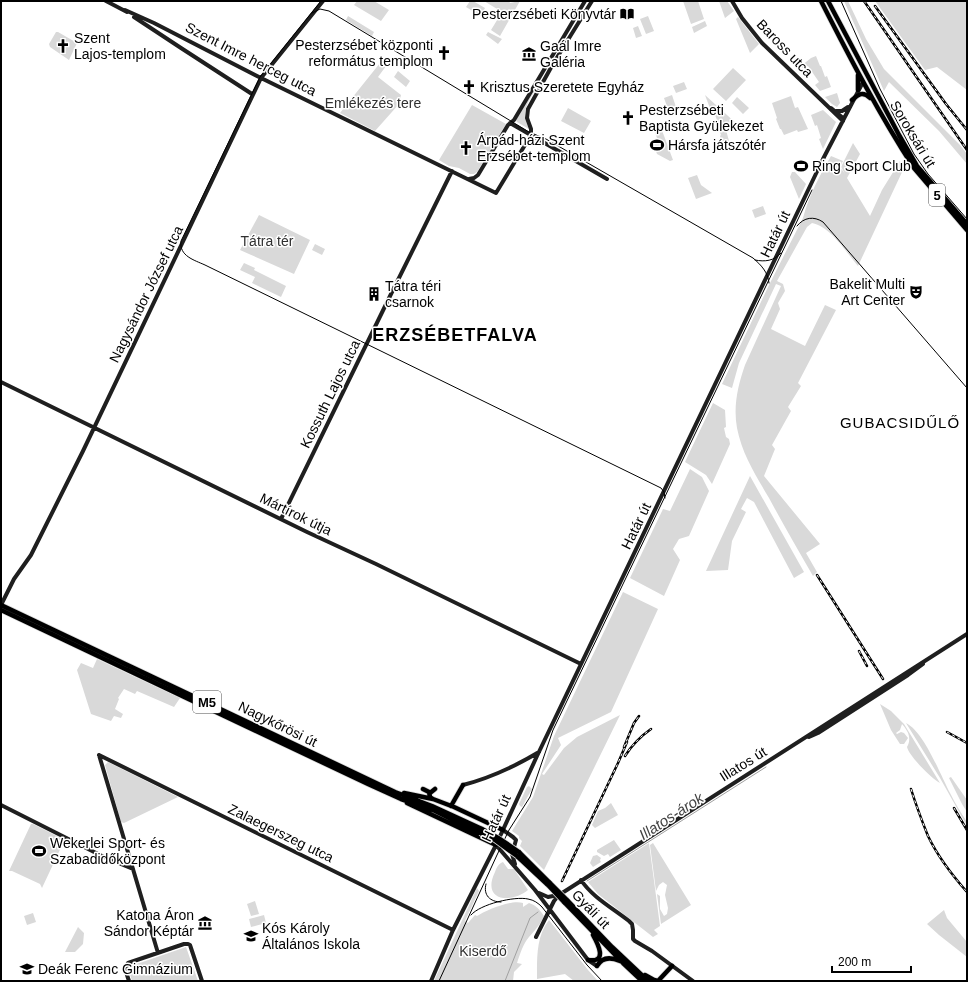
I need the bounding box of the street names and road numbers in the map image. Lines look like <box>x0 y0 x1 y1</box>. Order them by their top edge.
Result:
street label: Baross utca <box>754 16 817 80</box>
street label: Szent Imre herceg utca <box>183 19 319 99</box>
street label: Soroksári út <box>887 98 939 170</box>
road number: 5 <box>929 184 945 206</box>
street label: Határ út <box>757 208 793 260</box>
street label: Nagysándor József utca <box>106 223 186 365</box>
street label: Kossuth Lajos utca <box>297 337 363 451</box>
street label: Mártírok útja <box>258 490 335 538</box>
street label: Határ út <box>618 500 654 552</box>
road number: M5 <box>193 691 221 713</box>
street label: Nagykőrösi út <box>236 698 320 750</box>
street label: Illatos út <box>717 743 769 785</box>
street label: Határ út <box>478 792 514 844</box>
street label: Zalaegerszeg utca <box>226 801 336 866</box>
street label: Gyáli út <box>569 886 613 932</box>

